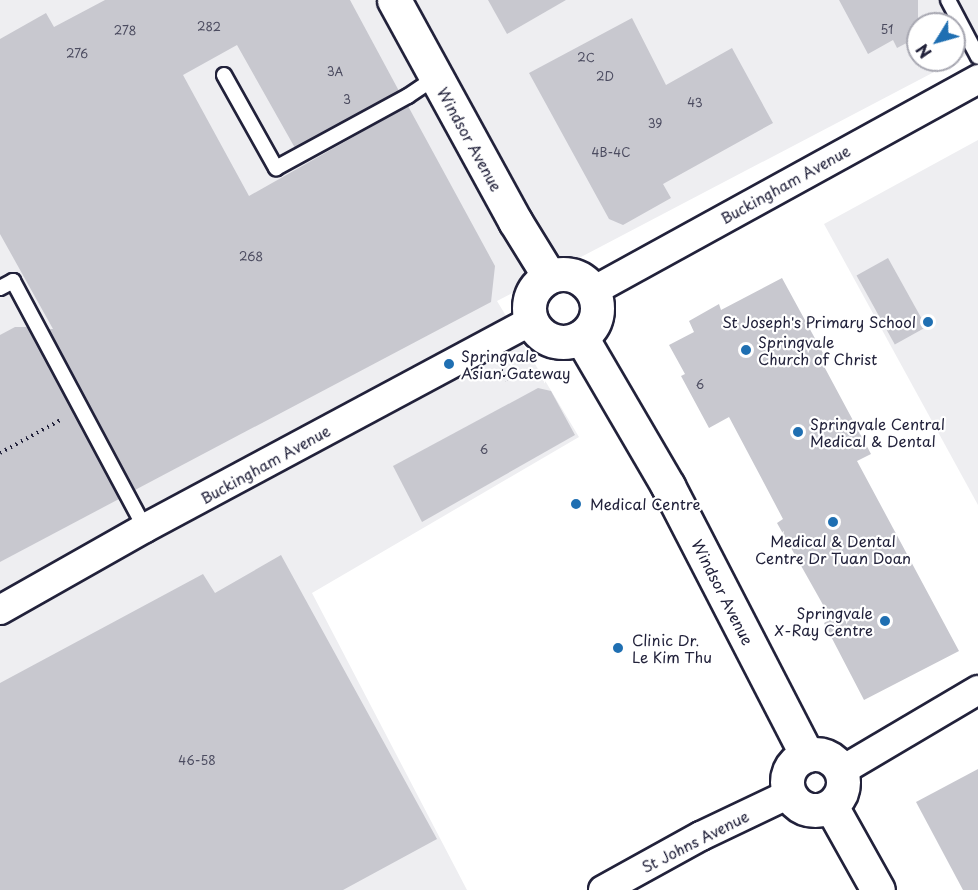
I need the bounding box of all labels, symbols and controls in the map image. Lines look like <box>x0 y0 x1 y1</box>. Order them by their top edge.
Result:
north arrow <box>906 12 966 72</box>
house number: 282 <box>197 20 221 34</box>
house number: 51 <box>881 23 893 37</box>
house number: 278 <box>114 24 136 38</box>
text: N <box>910 39 937 64</box>
house number: 276 <box>66 47 88 61</box>
house number: 2C <box>577 51 595 65</box>
house number: 3A <box>327 65 343 79</box>
house number: 2D <box>596 70 614 84</box>
street label: Windsor Avenue <box>434 84 506 194</box>
house number: 3 <box>343 93 351 107</box>
house number: 43 <box>687 96 703 110</box>
house number: 39 <box>648 117 662 131</box>
street label: Buckingham Avenue <box>718 141 852 227</box>
house number: 4B-4C <box>592 146 630 160</box>
house number: 268 <box>239 250 263 264</box>
place label: St Joseph's Primary School <box>721 313 916 331</box>
marker: St Joseph's Primary School <box>921 315 935 329</box>
place label: Springvale Church of Christ <box>758 332 877 367</box>
marker: Springvale Church of Christ <box>739 343 753 357</box>
place label: Springvale Asian Gateway <box>461 346 571 381</box>
marker: Springvale Asian Gateway <box>442 357 456 371</box>
house number: 6 <box>696 378 704 392</box>
place label: Springvale Central Medical & Dental <box>810 414 946 449</box>
street label: Buckingham Avenue <box>198 421 332 507</box>
marker: Springvale Central Medical & Dental <box>791 425 805 439</box>
house number: 6 <box>480 443 488 457</box>
marker: Medical Centre <box>567 495 585 513</box>
place label: Medical Centre <box>590 495 700 513</box>
marker: Medical & Dental Centre Dr Tuan Doan <box>826 515 840 529</box>
place label: Medical & Dental Centre Dr Tuan Doan <box>754 531 912 566</box>
street label: Windsor Avenue <box>689 536 757 648</box>
place label: Springvale X-Ray Centre <box>773 603 873 638</box>
marker: Springvale X-Ray Centre <box>878 614 892 628</box>
place label: Clinic Dr. Le Kim Thu <box>632 630 714 665</box>
marker: Clinic Dr. Le Kim Thu <box>609 639 627 657</box>
house number: 46-58 <box>178 754 216 768</box>
street label: St Johns Avenue <box>638 806 752 876</box>

